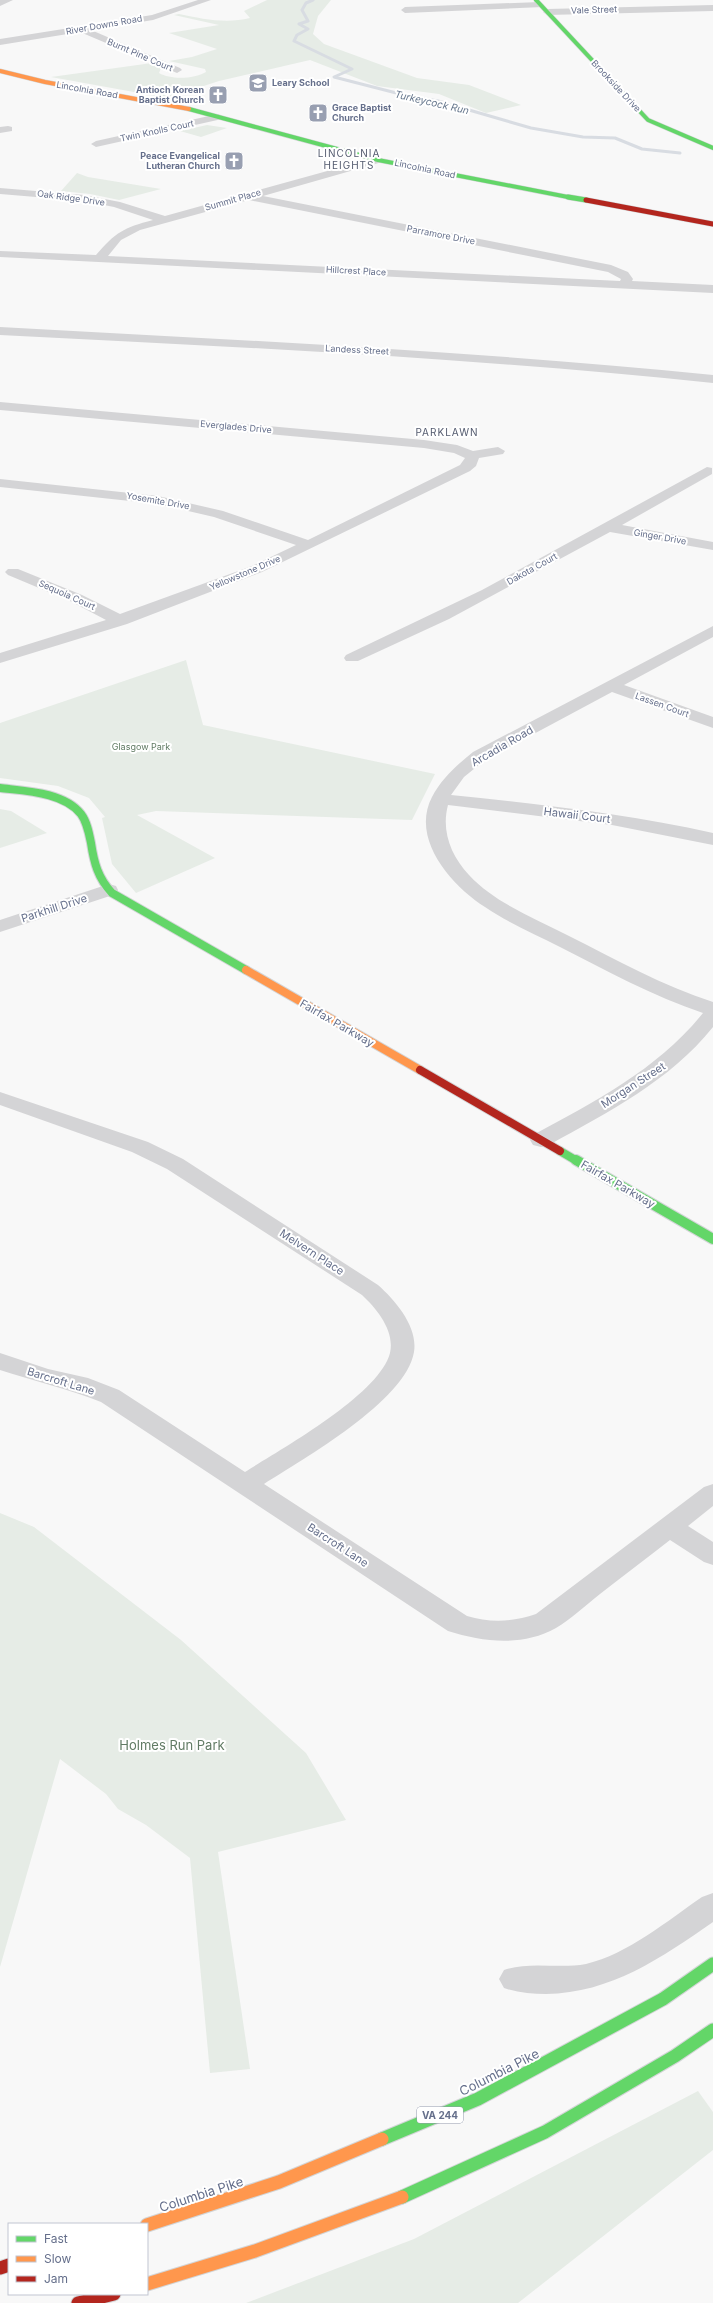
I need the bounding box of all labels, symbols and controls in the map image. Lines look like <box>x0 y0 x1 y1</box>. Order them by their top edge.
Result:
street label: Vale Street <box>571 3 617 16</box>
street label: River Downs Road <box>65 12 143 37</box>
street label: Burnt Pine Court <box>106 36 175 73</box>
street label: Brookside Drive <box>589 57 643 114</box>
school or university icon: Leary School <box>247 72 269 94</box>
place label: Leary School <box>272 77 329 88</box>
street label: Lincolnia Road <box>56 79 119 100</box>
place label: Antioch Korean Baptist Church <box>136 84 204 105</box>
church icon: Antioch Korean Baptist Church <box>207 84 229 106</box>
water label: Turkeycock Run <box>394 88 470 116</box>
church icon: Grace Baptist Church <box>307 102 329 124</box>
place label: Grace Baptist Church <box>332 102 392 123</box>
street label: Twin Knolls Court <box>119 117 195 144</box>
district label: LINCOLNIA HEIGHTS <box>318 147 380 171</box>
place label: Peace Evangelical Lutheran Church <box>140 150 220 171</box>
church icon: Peace Evangelical Lutheran Church <box>223 150 245 172</box>
street label: Lincolnia Road <box>394 157 457 180</box>
street label: Summit Place <box>204 186 262 213</box>
street label: Oak Ridge Drive <box>36 187 106 208</box>
street label: Parramore Drive <box>406 222 476 247</box>
street label: Hillcrest Place <box>326 263 386 278</box>
street label: Landess Street <box>325 342 389 357</box>
street label: Everglades Drive <box>200 418 272 435</box>
district label: PARKLAWN <box>415 426 479 438</box>
street label: Yosemite Drive <box>126 490 190 511</box>
street label: Ginger Drive <box>633 526 687 547</box>
street label: Dakota Court <box>505 550 559 587</box>
street label: Yellowstone Drive <box>208 553 282 592</box>
street label: Sequoia Court <box>37 577 97 612</box>
street label: Lassen Court <box>634 690 691 719</box>
street label: Arcadia Road <box>468 723 536 769</box>
park label: Glasgow Park <box>112 741 170 752</box>
street label: Hawaii Court <box>543 804 612 826</box>
street label: Parkhill Drive <box>19 891 89 925</box>
street label: Fairfax Parkway <box>297 996 377 1050</box>
street label: Morgan Street <box>598 1059 668 1111</box>
street label: Fairfax Parkway <box>578 1157 658 1211</box>
street label: Melvern Place <box>277 1226 347 1278</box>
street label: Barcroft Lane <box>26 1364 96 1398</box>
street label: Barcroft Lane <box>305 1520 371 1570</box>
park label: Holmes Run Park <box>119 1737 225 1753</box>
street label: Columbia Pike <box>456 2045 542 2099</box>
road number: VA 244 <box>417 2107 463 2123</box>
street label: Columbia Pike <box>157 2173 245 2215</box>
legend <box>8 2223 148 2295</box>
text: Fast <box>44 2231 68 2246</box>
text: Slow <box>44 2251 72 2266</box>
text: Jam <box>44 2271 68 2286</box>

